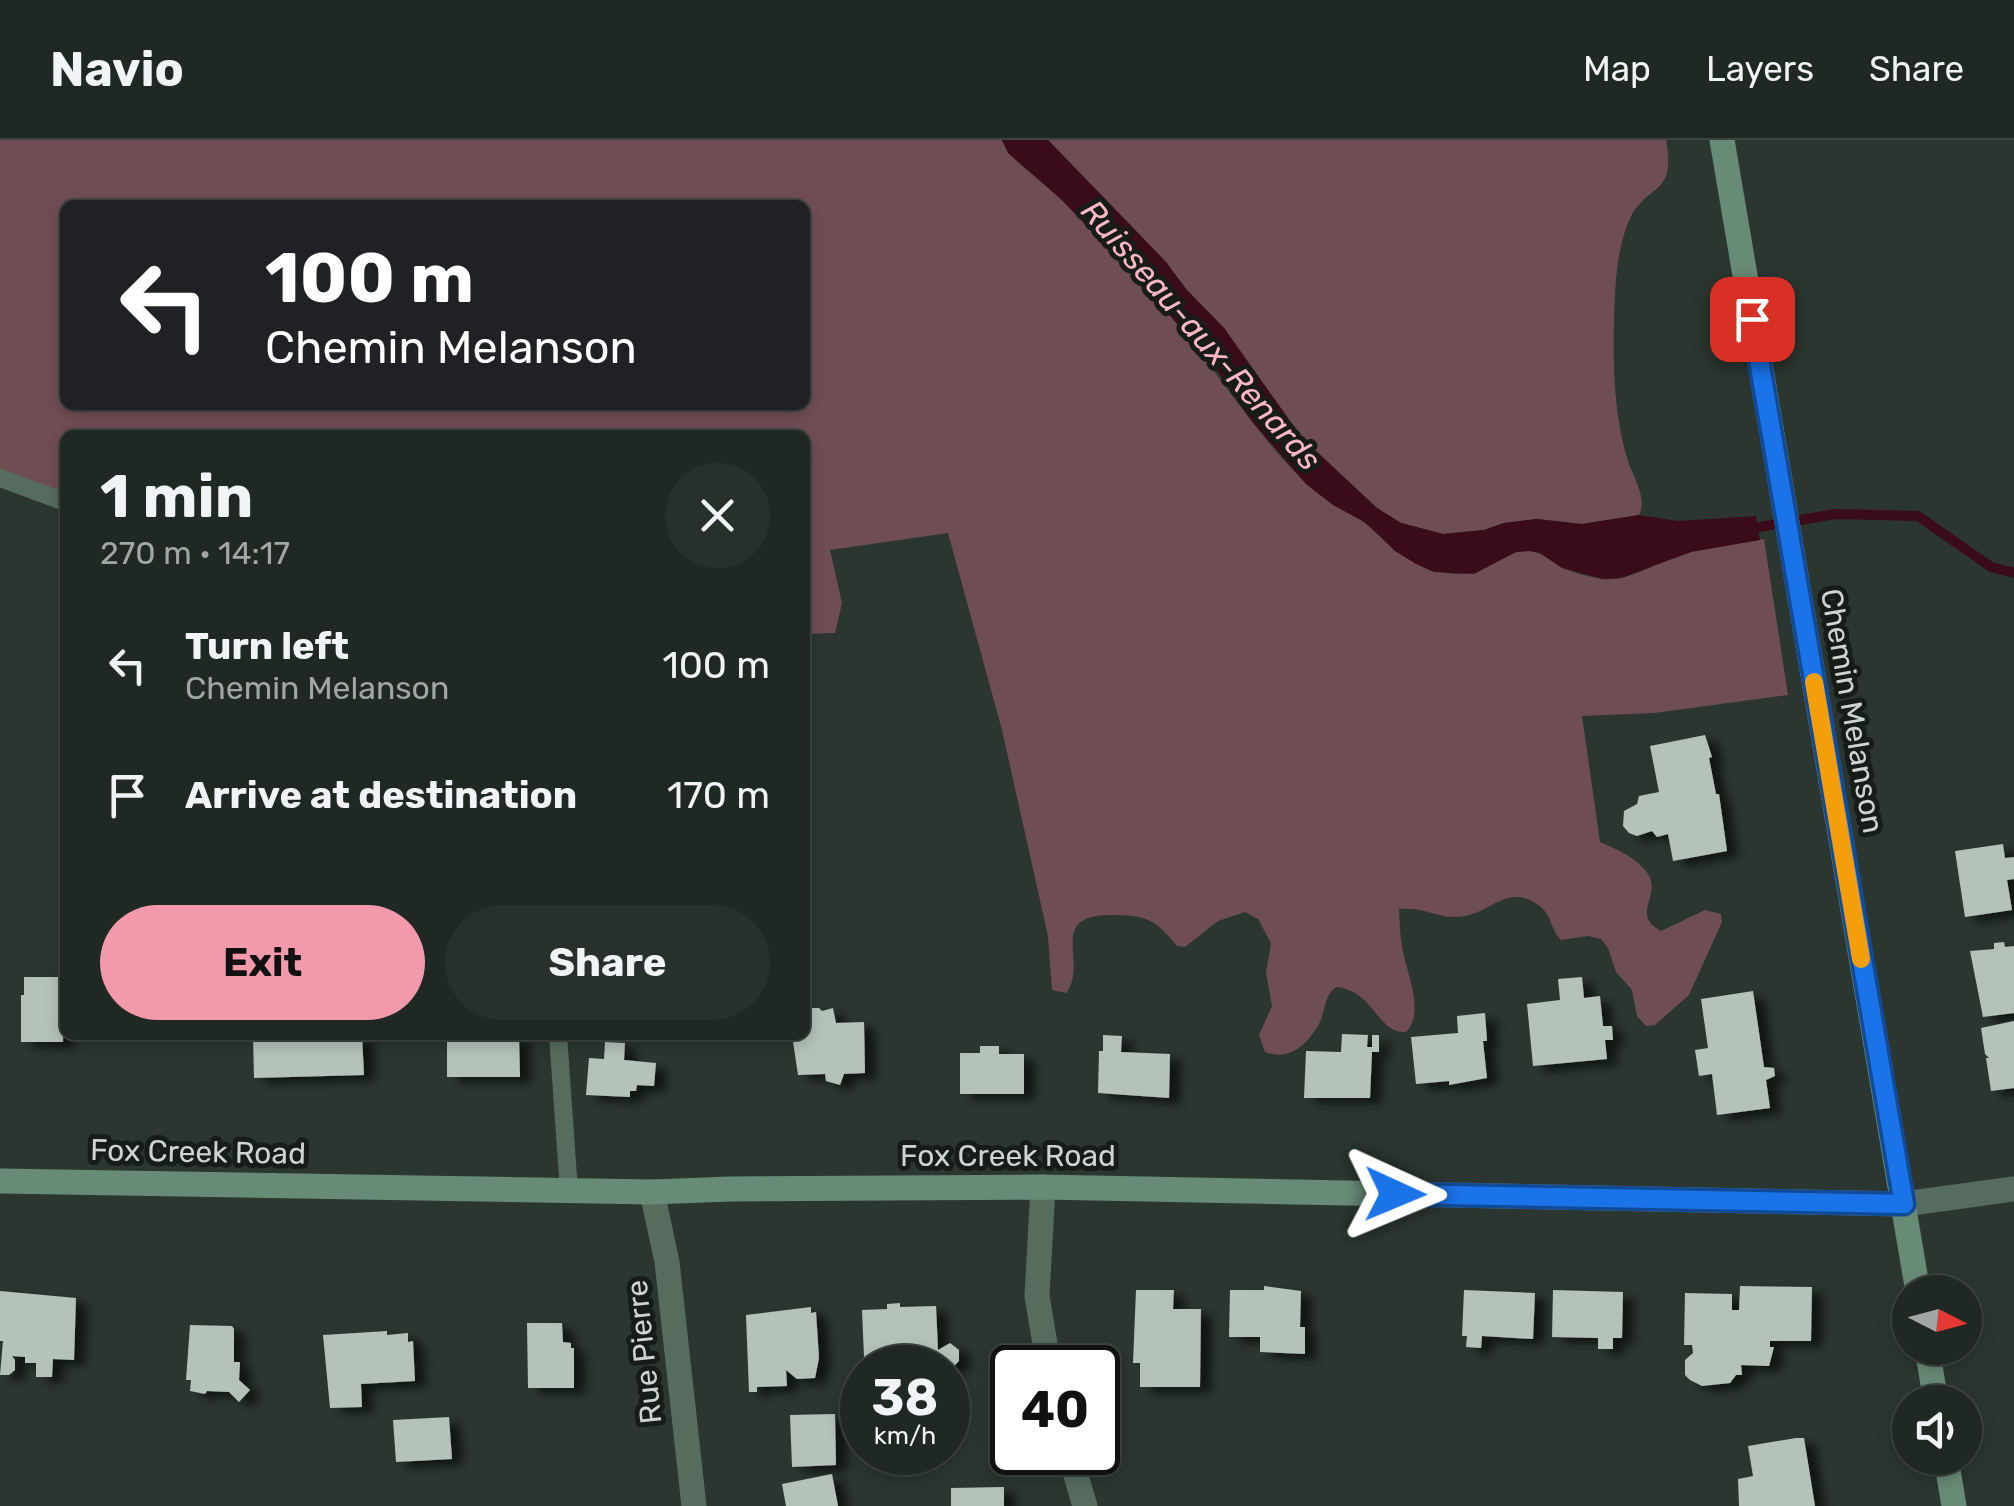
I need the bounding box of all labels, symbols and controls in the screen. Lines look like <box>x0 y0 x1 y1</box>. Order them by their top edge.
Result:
text: Navio <box>50 41 184 98</box>
text: Map <box>1583 48 1651 90</box>
text: Layers <box>1706 48 1814 90</box>
text: Share <box>1869 48 1964 90</box>
water label: Ruisseau-aux-Renards <box>1073 192 1329 478</box>
text: 100 m <box>265 237 474 320</box>
icon: left <box>100 240 230 370</box>
pin <box>1710 277 1795 362</box>
icon: arrive <box>1725 292 1780 347</box>
text: Chemin Melanson <box>265 321 637 374</box>
text: 1 min <box>100 461 253 532</box>
button: close <box>665 463 770 568</box>
text: 270 m · 14:17 <box>100 534 290 572</box>
street label: Chemin Melanson <box>1813 586 1891 836</box>
text: Turn left <box>185 623 349 669</box>
icon: left <box>100 638 155 693</box>
text: 100 m <box>662 642 770 688</box>
text: Chemin Melanson <box>185 669 449 707</box>
icon: arrive <box>100 768 155 823</box>
text: Arrive at destination <box>185 772 577 818</box>
text: 170 m <box>667 772 770 818</box>
button: Exit <box>100 905 425 1020</box>
button: Share <box>445 905 770 1020</box>
street label: Fox Creek Road <box>90 1132 306 1172</box>
street label: Fox Creek Road <box>900 1138 1116 1174</box>
position arrow <box>1343 1142 1447 1246</box>
north arrow <box>1892 1275 1982 1365</box>
map controls <box>1892 1275 1982 1475</box>
street label: Rue Pierre <box>619 1278 669 1426</box>
speed limit sign: 40 <box>990 1345 1120 1475</box>
text: 38 <box>872 1368 938 1428</box>
button: sound <box>1892 1385 1982 1475</box>
text: km/h <box>874 1421 936 1450</box>

